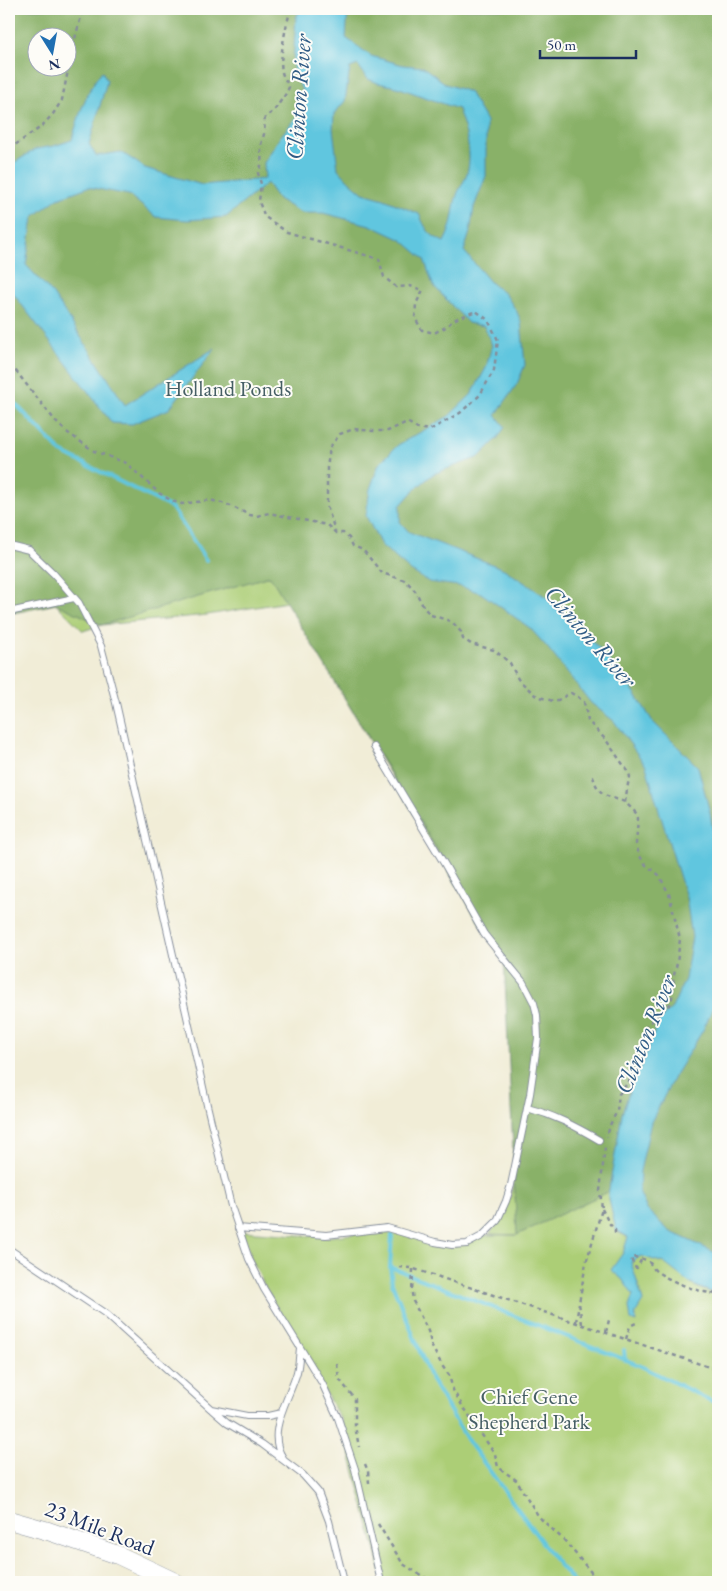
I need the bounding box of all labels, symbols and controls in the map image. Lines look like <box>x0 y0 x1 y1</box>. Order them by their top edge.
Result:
north arrow <box>28 28 78 78</box>
scale bar <box>540 28 636 60</box>
water label: Clinton River <box>278 31 318 161</box>
text: 50 m <box>547 35 576 54</box>
text: N <box>47 55 62 75</box>
park label: Holland Ponds <box>165 374 291 403</box>
water label: Clinton River <box>538 578 645 695</box>
water label: Clinton River <box>607 968 684 1098</box>
park label: Chief Gene Shepherd Park <box>468 1382 590 1436</box>
street label: 23 Mile Road <box>41 1494 160 1562</box>

